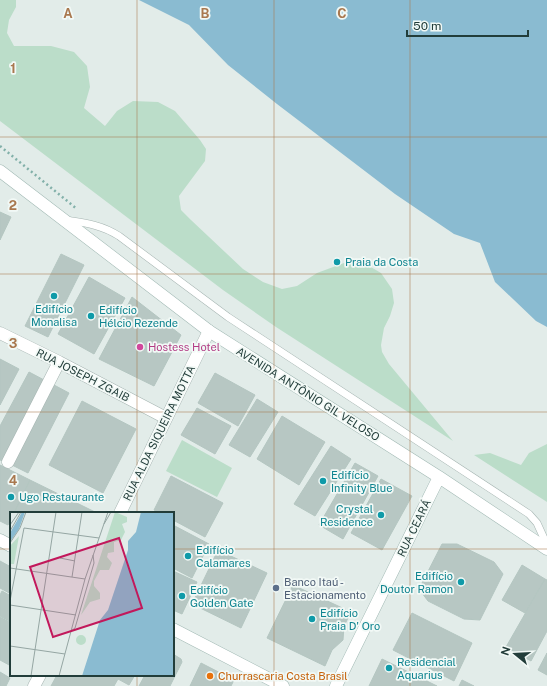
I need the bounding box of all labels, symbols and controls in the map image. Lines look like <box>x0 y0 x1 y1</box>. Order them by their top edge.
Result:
text: A <box>63 6 73 21</box>
text: B <box>201 6 210 21</box>
text: C <box>337 6 347 21</box>
scale bar <box>407 12 528 38</box>
text: 50 m <box>413 19 441 33</box>
text: 1 <box>10 61 16 76</box>
text: 2 <box>9 198 17 213</box>
place label: Praia da Costa <box>345 256 418 268</box>
marker: Praia da Costa <box>332 257 342 267</box>
marker: Edifício Monalisa <box>49 291 59 301</box>
place label: Edifício Monalisa <box>31 303 77 328</box>
place label: Edifício Hélcio Rezende <box>99 304 178 329</box>
marker: Edifício Hélcio Rezende <box>86 311 96 321</box>
text: 3 <box>9 336 18 351</box>
place label: Hostess Hotel <box>148 341 220 353</box>
marker: Hostess Hotel <box>135 342 145 352</box>
street label: AVENIDA ANTÔNIO GIL VELOSO <box>234 344 382 443</box>
street label: RUA JOSEPH ZGAIB <box>34 346 132 404</box>
street label: RUA ALDA SIQUEIRA MOTTA <box>121 363 197 503</box>
place label: Edifício Infinity Blue <box>331 469 392 494</box>
text: 4 <box>9 473 18 488</box>
marker: Edifício Infinity Blue <box>318 476 328 486</box>
place label: Ugo Restaurante <box>19 491 104 503</box>
marker: Ugo Restaurante <box>6 492 16 502</box>
street label: RUA CEARÁ <box>394 497 433 559</box>
place label: Crystal Residence <box>320 503 373 528</box>
marker: Crystal Residence <box>376 510 386 520</box>
inset map <box>10 512 174 676</box>
place label: Edifício Calamares <box>196 544 251 569</box>
marker: Edifício Calamares <box>183 551 193 561</box>
place label: Edifício Doutor Ramon <box>380 570 453 595</box>
place label: Banco Itaú - Estacionamento <box>284 576 366 601</box>
marker: Edifício Doutor Ramon <box>456 577 466 587</box>
marker: Banco Itaú - Estacionamento <box>271 583 281 593</box>
place label: Edifício Golden Gate <box>190 584 253 609</box>
marker: Edifício Golden Gate <box>177 591 187 601</box>
place label: Edifício Praia D' Oro <box>320 607 380 632</box>
marker: Edifício Praia D' Oro <box>307 614 317 624</box>
north arrow <box>495 634 535 674</box>
text: N <box>498 645 513 657</box>
place label: Residencial Aquarius <box>397 656 456 681</box>
marker: Residencial Aquarius <box>384 663 394 673</box>
place label: Churrascaria Costa Brasil <box>218 670 348 682</box>
marker: Churrascaria Costa Brasil <box>205 671 215 681</box>

